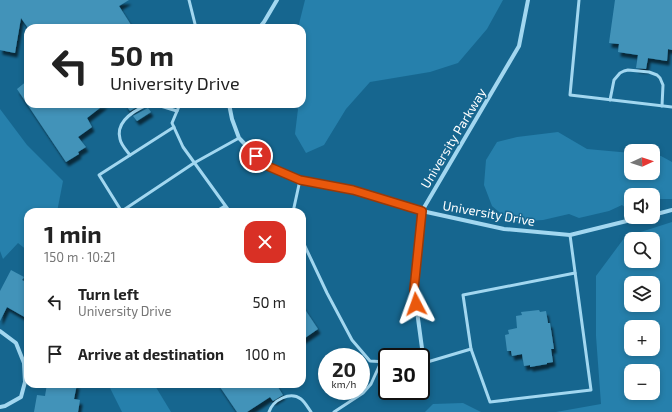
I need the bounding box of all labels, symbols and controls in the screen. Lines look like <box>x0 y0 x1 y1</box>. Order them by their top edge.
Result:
text: 50 m <box>110 38 174 72</box>
icon: left <box>44 40 96 92</box>
text: University Drive <box>110 72 240 94</box>
street label: University Parkway <box>417 85 489 191</box>
pin <box>239 139 273 173</box>
north arrow <box>624 144 660 180</box>
map controls <box>624 144 660 400</box>
icon: arrive <box>245 145 267 167</box>
button: sound <box>624 188 660 224</box>
street label: University Drive <box>442 197 536 229</box>
text: 1 min <box>44 219 102 248</box>
button: close <box>244 221 286 263</box>
button: search <box>624 232 660 268</box>
text: 150 m · 10:21 <box>44 249 116 265</box>
button: layers <box>624 276 660 312</box>
position arrow <box>395 283 437 325</box>
text: Turn left <box>78 285 139 303</box>
icon: left <box>44 291 66 313</box>
text: 50 m <box>252 293 286 311</box>
text: University Drive <box>78 303 172 319</box>
button: + <box>624 320 660 356</box>
icon: arrive <box>44 343 66 365</box>
text: Arrive at destination <box>78 345 224 363</box>
text: 100 m <box>245 345 286 363</box>
speed limit sign: 30 <box>378 348 430 400</box>
text: 20 <box>332 357 356 381</box>
button: − <box>624 364 660 400</box>
text: km/h <box>332 378 356 390</box>

